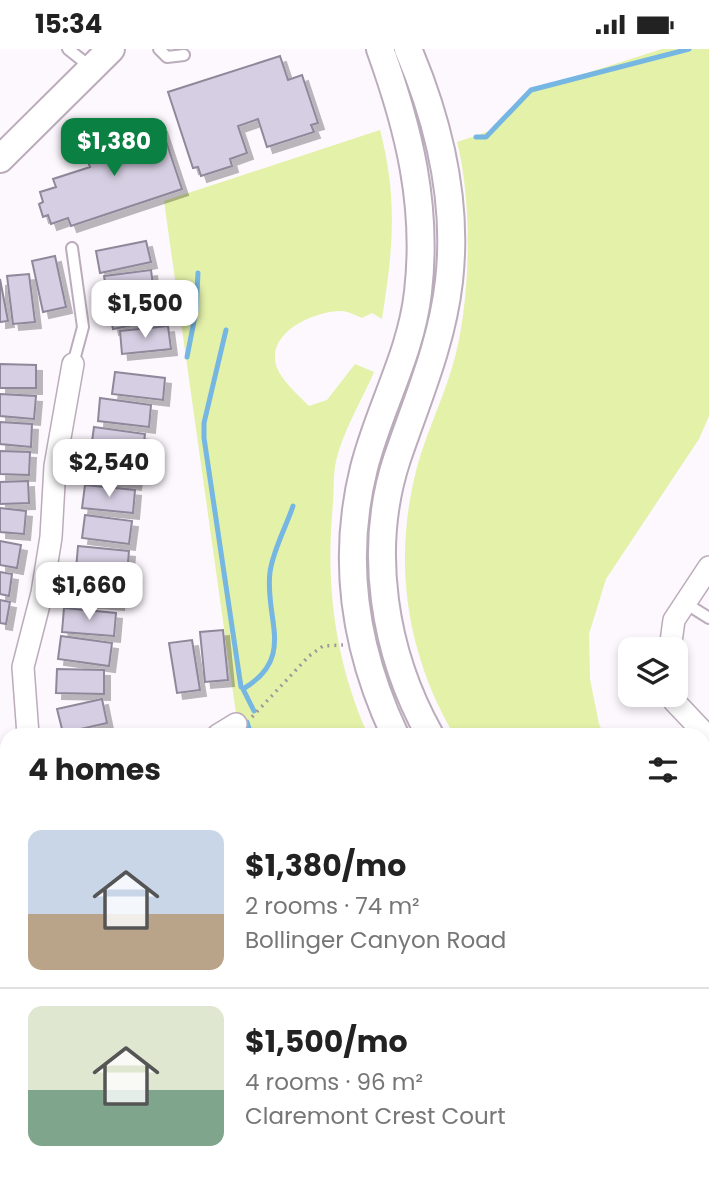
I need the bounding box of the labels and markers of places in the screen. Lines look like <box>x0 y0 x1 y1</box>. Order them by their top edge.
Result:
pin: $1,380 <box>57 118 171 178</box>
pin: $1,500 <box>88 281 202 340</box>
pin: $2,540 <box>52 440 166 499</box>
pin: $1,660 <box>32 563 146 622</box>

